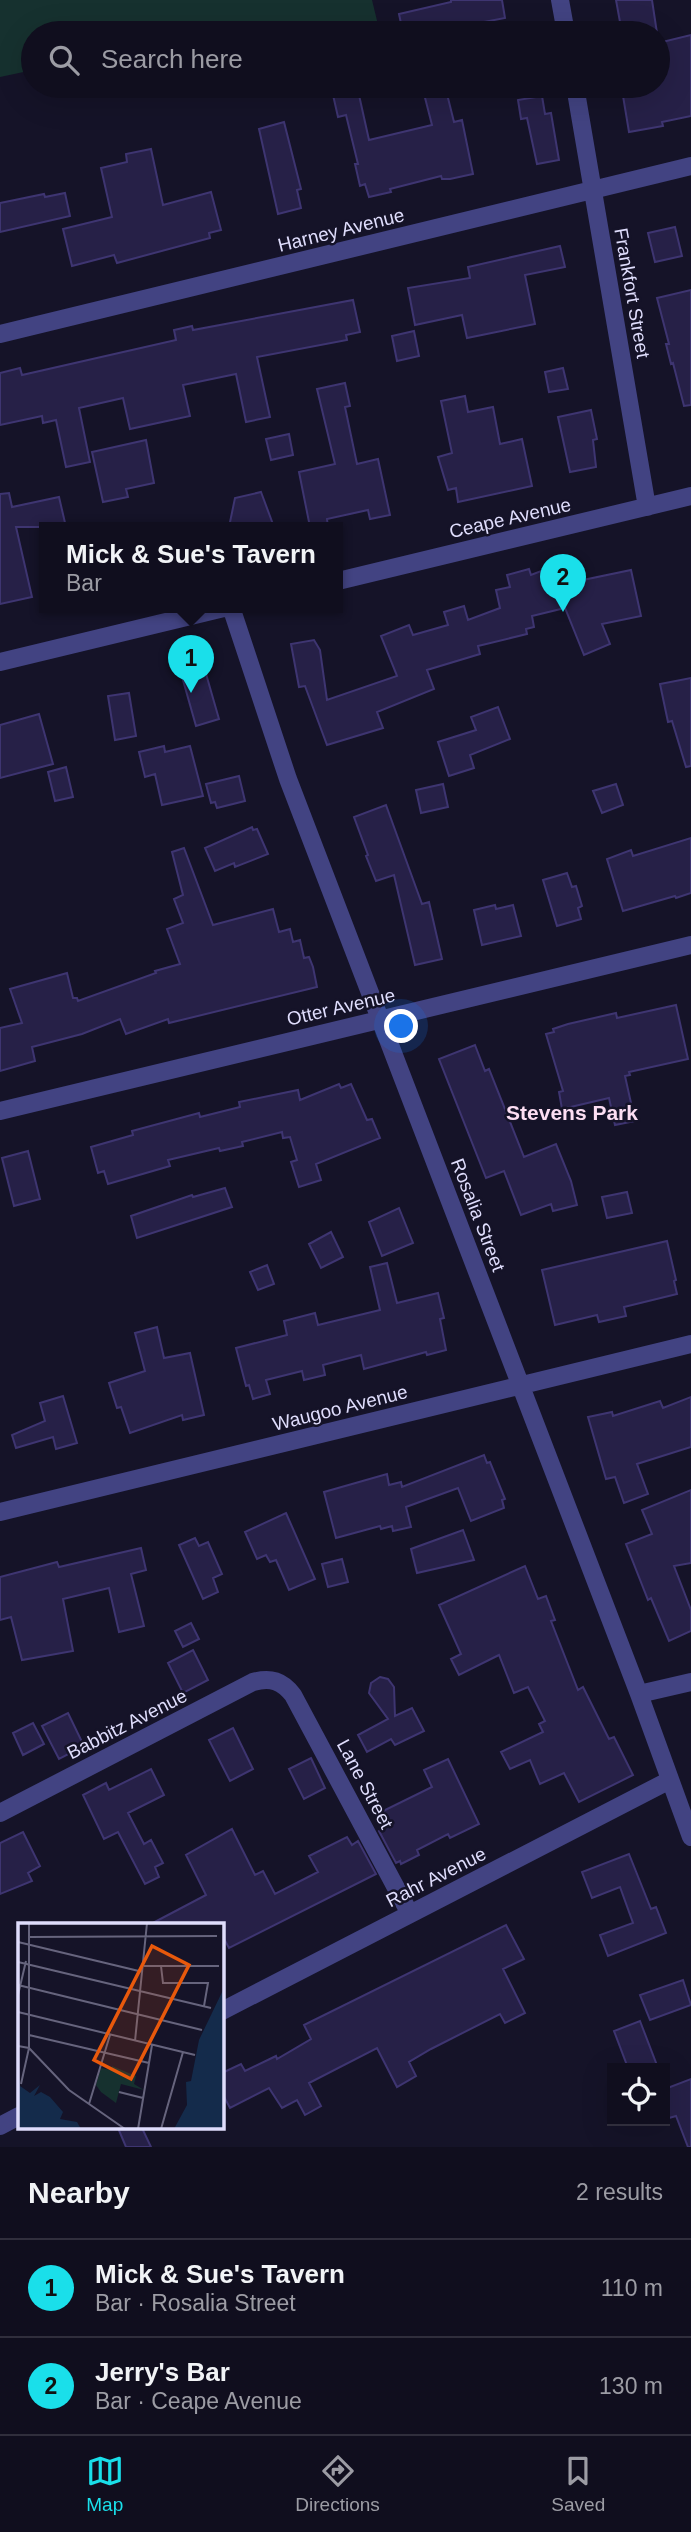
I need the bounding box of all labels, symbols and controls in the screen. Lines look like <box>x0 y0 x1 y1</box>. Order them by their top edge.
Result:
search box <box>21 21 670 98</box>
icon: search <box>45 41 83 79</box>
text: Search here <box>101 44 243 74</box>
street label: Harney Avenue <box>276 204 406 256</box>
street label: Frankfort Street <box>610 226 654 361</box>
street label: Ceape Avenue <box>447 494 573 542</box>
popup <box>39 522 343 613</box>
text: Mick & Sue's Tavern <box>66 539 316 569</box>
pin: 2 <box>540 554 586 612</box>
text: Bar <box>66 570 102 596</box>
pin: 1 <box>168 635 214 693</box>
street label: Otter Avenue <box>285 984 397 1030</box>
your location <box>384 1009 418 1043</box>
district label: Stevens Park <box>506 1101 638 1124</box>
street label: Rosalia Street <box>447 1156 509 1275</box>
street label: Waugoo Avenue <box>270 1381 410 1435</box>
street label: Babbitz Avenue <box>64 1685 190 1763</box>
street label: Lane Street <box>333 1736 398 1833</box>
street label: Rahr Avenue <box>382 1843 490 1911</box>
inset map <box>18 1923 224 2130</box>
map controls <box>607 2063 670 2126</box>
button: locate <box>607 2063 670 2126</box>
text: Nearby <box>28 2176 130 2209</box>
text: 2 results <box>576 2179 663 2205</box>
text: Mick & Sue's Tavern <box>95 2259 345 2289</box>
text: 1 <box>45 2275 57 2301</box>
text: 110 m <box>601 2275 663 2301</box>
text: Bar · Rosalia Street <box>95 2290 296 2316</box>
text: Jerry's Bar <box>95 2357 230 2387</box>
text: 2 <box>45 2373 57 2399</box>
text: 130 m <box>599 2373 663 2399</box>
text: Bar · Ceape Avenue <box>95 2388 302 2414</box>
tab: Map <box>86 2452 124 2516</box>
tab: Directions <box>295 2452 380 2516</box>
tab: Saved <box>551 2452 605 2516</box>

